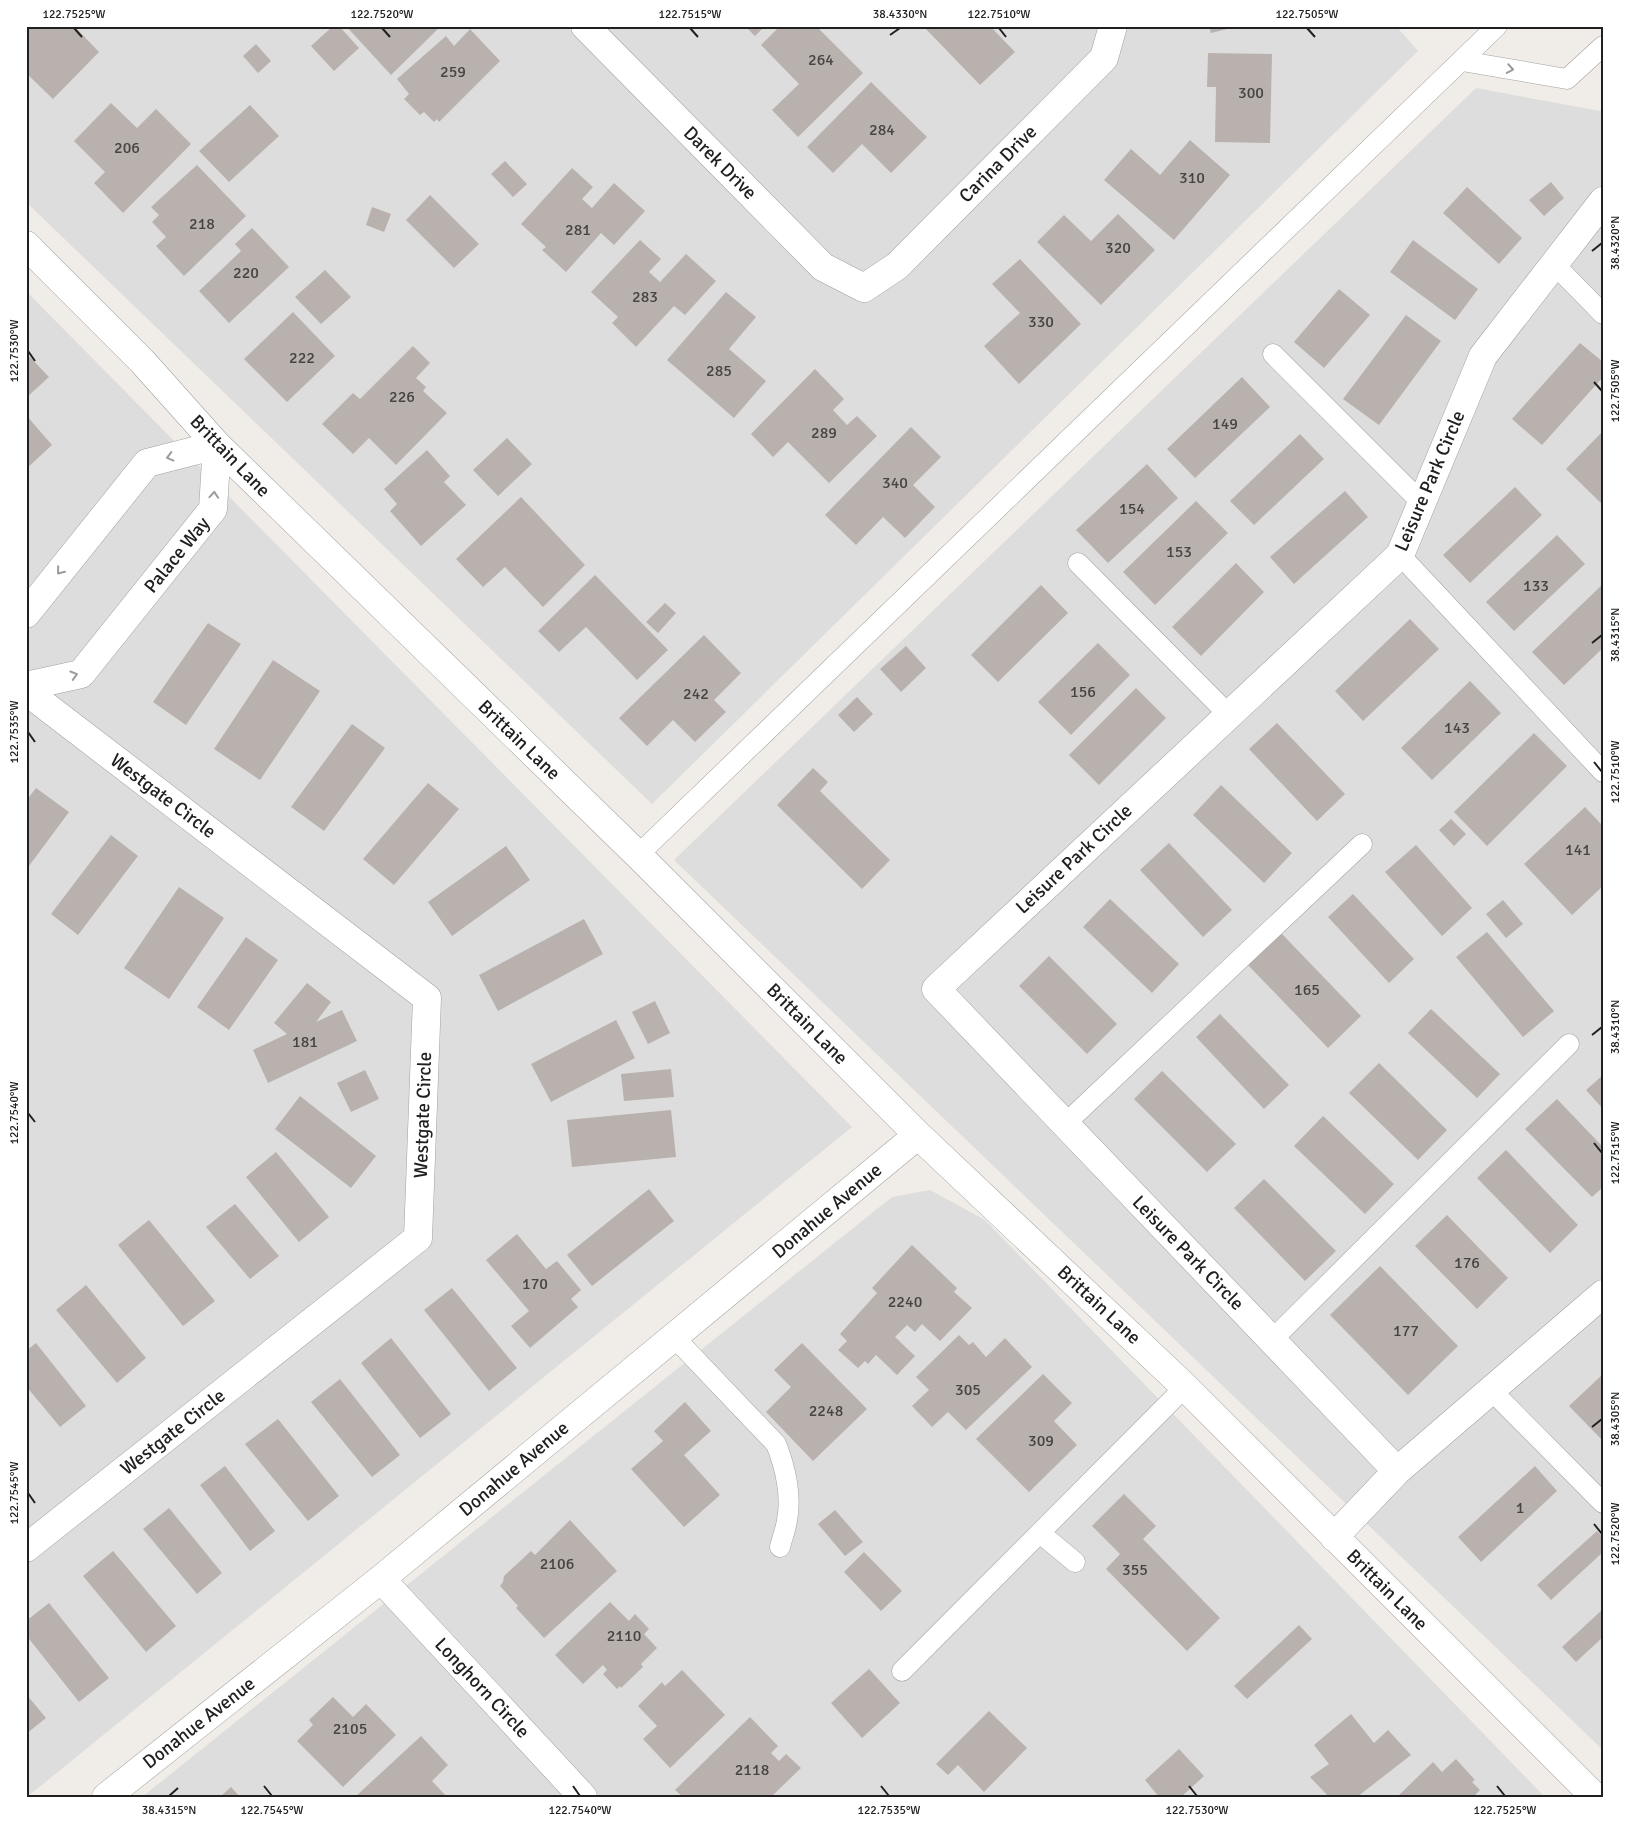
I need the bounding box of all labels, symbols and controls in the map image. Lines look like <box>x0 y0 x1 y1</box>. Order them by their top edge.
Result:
text: 122.7525°W <box>42 7 106 22</box>
text: 122.7520°W <box>350 7 414 22</box>
text: 122.7515°W <box>658 7 722 22</box>
text: 38.4330°N <box>873 7 927 22</box>
text: 122.7510°W <box>967 7 1031 22</box>
text: 122.7505°W <box>1275 7 1339 22</box>
house number: 264 <box>808 50 834 70</box>
house number: 259 <box>440 62 466 82</box>
one-way arrow <box>1506 63 1514 73</box>
house number: 300 <box>1238 83 1264 103</box>
house number: 284 <box>869 120 895 140</box>
street label: Carina Drive <box>954 120 1042 208</box>
street label: Darek Drive <box>678 121 762 205</box>
house number: 206 <box>114 138 140 158</box>
house number: 310 <box>1179 168 1205 188</box>
house number: 218 <box>189 214 215 234</box>
text: 38.4320°N <box>1608 216 1623 270</box>
house number: 281 <box>565 220 591 240</box>
house number: 320 <box>1105 238 1131 258</box>
house number: 220 <box>233 263 259 283</box>
house number: 283 <box>632 287 658 307</box>
house number: 330 <box>1028 312 1054 332</box>
text: 122.7530°W <box>7 319 22 383</box>
house number: 222 <box>289 348 315 368</box>
text: 122.7505°W <box>1608 359 1623 423</box>
house number: 285 <box>706 361 732 381</box>
house number: 226 <box>389 387 415 407</box>
street label: Leisure Park Circle <box>1389 407 1471 555</box>
street label: Brittain Lane <box>185 410 275 502</box>
house number: 149 <box>1212 414 1238 434</box>
house number: 289 <box>811 423 837 443</box>
one-way arrow <box>166 451 174 462</box>
house number: 340 <box>882 473 908 493</box>
one-way arrow <box>209 491 220 499</box>
house number: 154 <box>1119 499 1145 519</box>
street label: Palace Way <box>139 512 215 598</box>
house number: 153 <box>1166 542 1192 562</box>
one-way arrow <box>58 565 66 574</box>
house number: 133 <box>1523 576 1549 596</box>
text: 38.4315°N <box>1608 608 1623 662</box>
one-way arrow <box>69 670 78 681</box>
house number: 156 <box>1070 682 1096 702</box>
house number: 242 <box>683 684 709 704</box>
street label: Brittain Lane <box>473 695 565 785</box>
text: 122.7535°W <box>7 700 22 764</box>
house number: 143 <box>1444 718 1470 738</box>
text: 122.7510°W <box>1608 740 1623 804</box>
street label: Westgate Circle <box>105 748 221 844</box>
street label: Leisure Park Circle <box>1011 799 1137 919</box>
house number: 141 <box>1565 840 1591 860</box>
street label: Brittain Lane <box>761 978 853 1070</box>
house number: 165 <box>1294 980 1320 1000</box>
text: 38.4310°N <box>1608 1000 1623 1054</box>
house number: 181 <box>292 1032 318 1052</box>
street label: Westgate Circle <box>409 1051 437 1179</box>
text: 122.7540°W <box>7 1081 22 1145</box>
text: 122.7515°W <box>1608 1121 1623 1185</box>
street label: Donahue Avenue <box>767 1158 887 1264</box>
street label: Leisure Park Circle <box>1127 1190 1249 1316</box>
house number: 176 <box>1454 1253 1480 1273</box>
street label: Brittain Lane <box>1052 1260 1146 1350</box>
house number: 170 <box>522 1274 548 1294</box>
house number: 2240 <box>888 1292 922 1312</box>
house number: 177 <box>1393 1321 1419 1341</box>
house number: 305 <box>955 1380 981 1400</box>
street label: Westgate Circle <box>116 1384 230 1480</box>
text: 38.4305°N <box>1608 1392 1623 1446</box>
house number: 2248 <box>809 1401 843 1421</box>
street label: Donahue Avenue <box>454 1416 574 1522</box>
house number: 309 <box>1028 1431 1054 1451</box>
text: 122.7545°W <box>7 1461 22 1525</box>
house number: 1 <box>1516 1498 1524 1518</box>
text: 122.7520°W <box>1608 1502 1623 1566</box>
street label: Brittain Lane <box>1341 1544 1433 1636</box>
house number: 2106 <box>540 1554 574 1574</box>
house number: 355 <box>1122 1560 1148 1580</box>
house number: 2110 <box>607 1626 641 1646</box>
street label: Longhorn Circle <box>429 1633 535 1743</box>
street label: Donahue Avenue <box>138 1672 260 1774</box>
house number: 2105 <box>333 1719 367 1739</box>
house number: 2118 <box>735 1760 769 1780</box>
text: 38.4315°N <box>142 1803 196 1818</box>
text: 122.7545°W <box>240 1803 304 1818</box>
text: 122.7540°W <box>548 1803 612 1818</box>
text: 122.7535°W <box>857 1803 921 1818</box>
text: 122.7530°W <box>1165 1803 1229 1818</box>
text: 122.7525°W <box>1473 1803 1537 1818</box>

